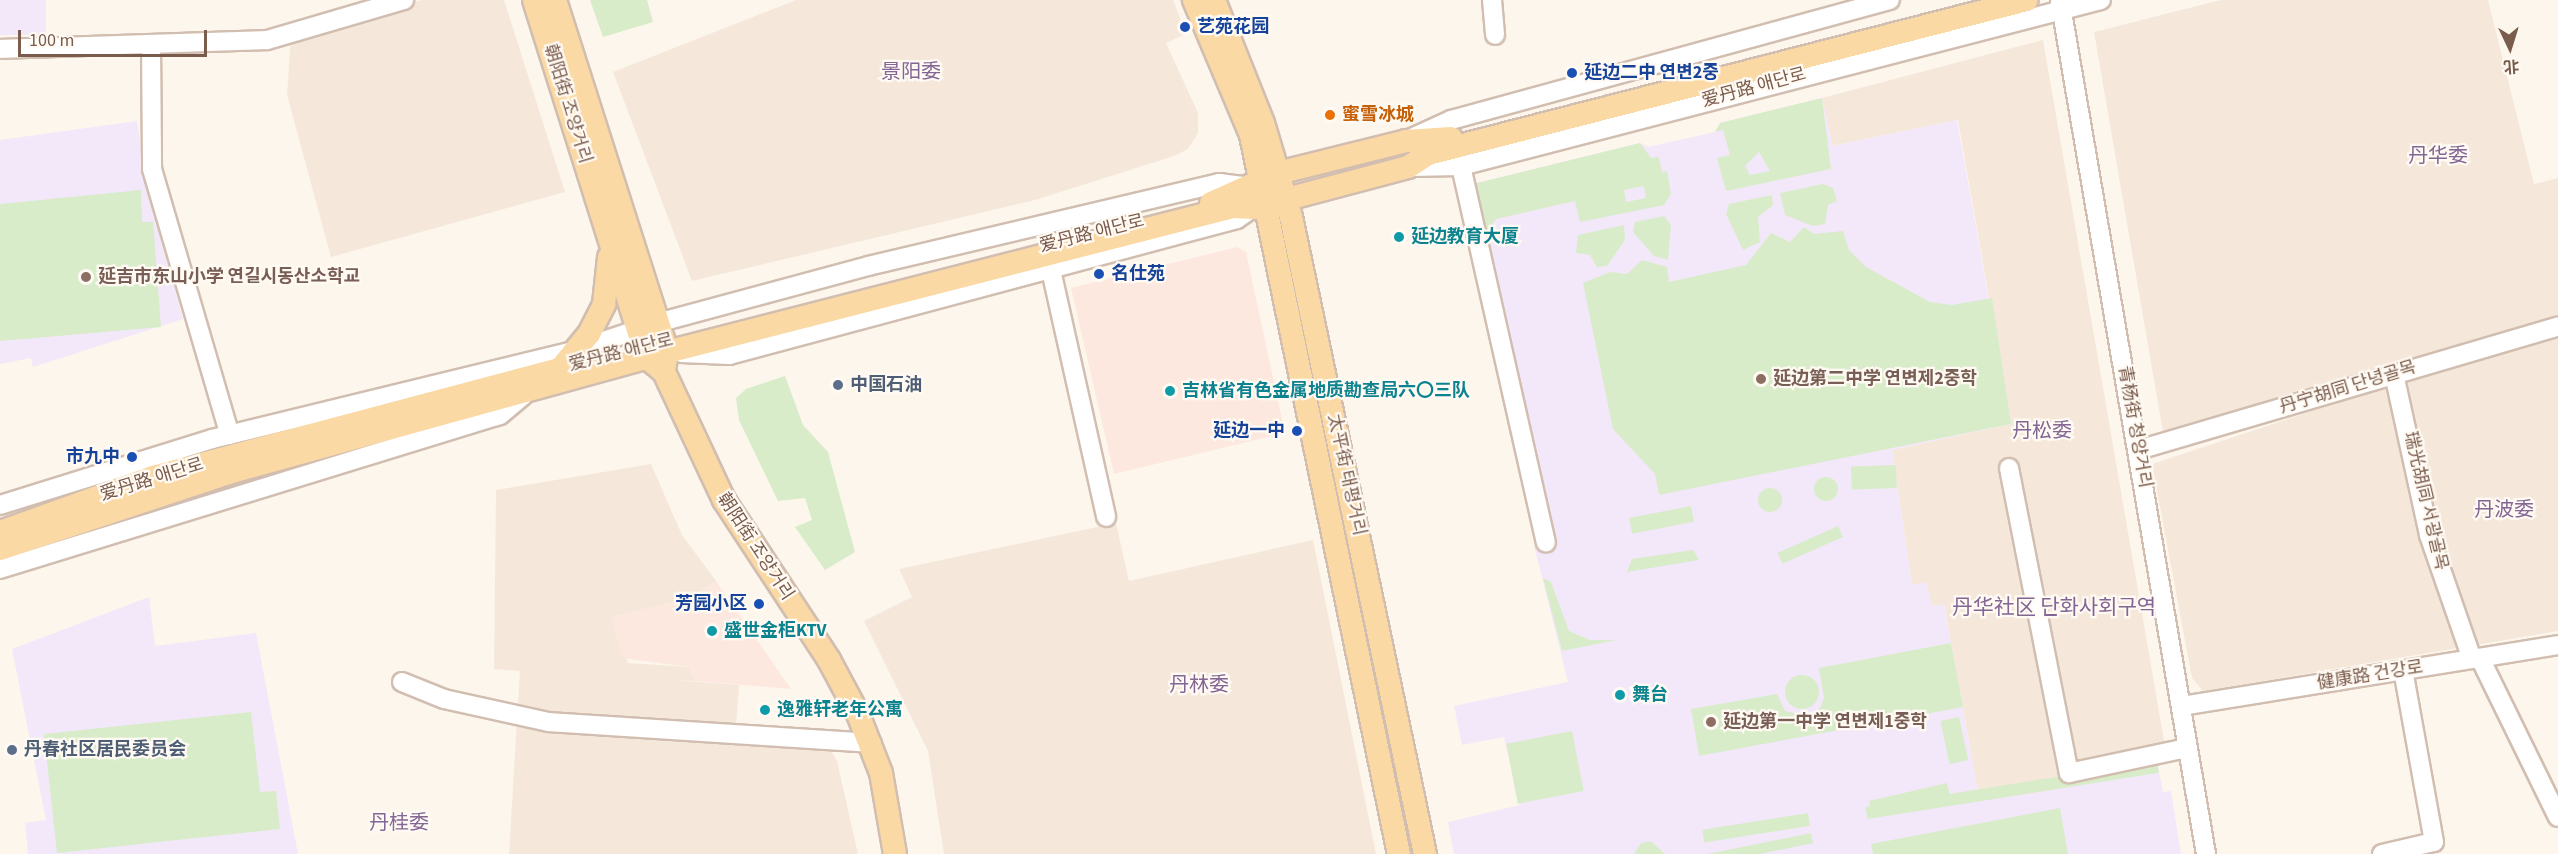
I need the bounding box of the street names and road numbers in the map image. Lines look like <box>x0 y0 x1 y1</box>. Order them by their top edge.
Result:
street label: 朝阳街 조양거리 <box>539 42 595 166</box>
street label: 爱丹路 애단로 <box>1699 64 1809 112</box>
street label: 爱丹路 애단로 <box>1037 211 1147 257</box>
street label: 爱丹路 애단로 <box>566 330 676 376</box>
street label: 丹宁胡同 단녕골목 <box>2277 357 2419 419</box>
street label: 青杨街 청양거리 <box>2113 364 2155 490</box>
street label: 太平街 태평거리 <box>1323 412 1369 538</box>
street label: 瑞光胡同 서광골목 <box>2399 429 2451 573</box>
street label: 爱丹路 애단로 <box>98 454 206 506</box>
street label: 朝阳街 조양거리 <box>712 489 798 605</box>
street label: 健康路 건강로 <box>2315 657 2425 695</box>

